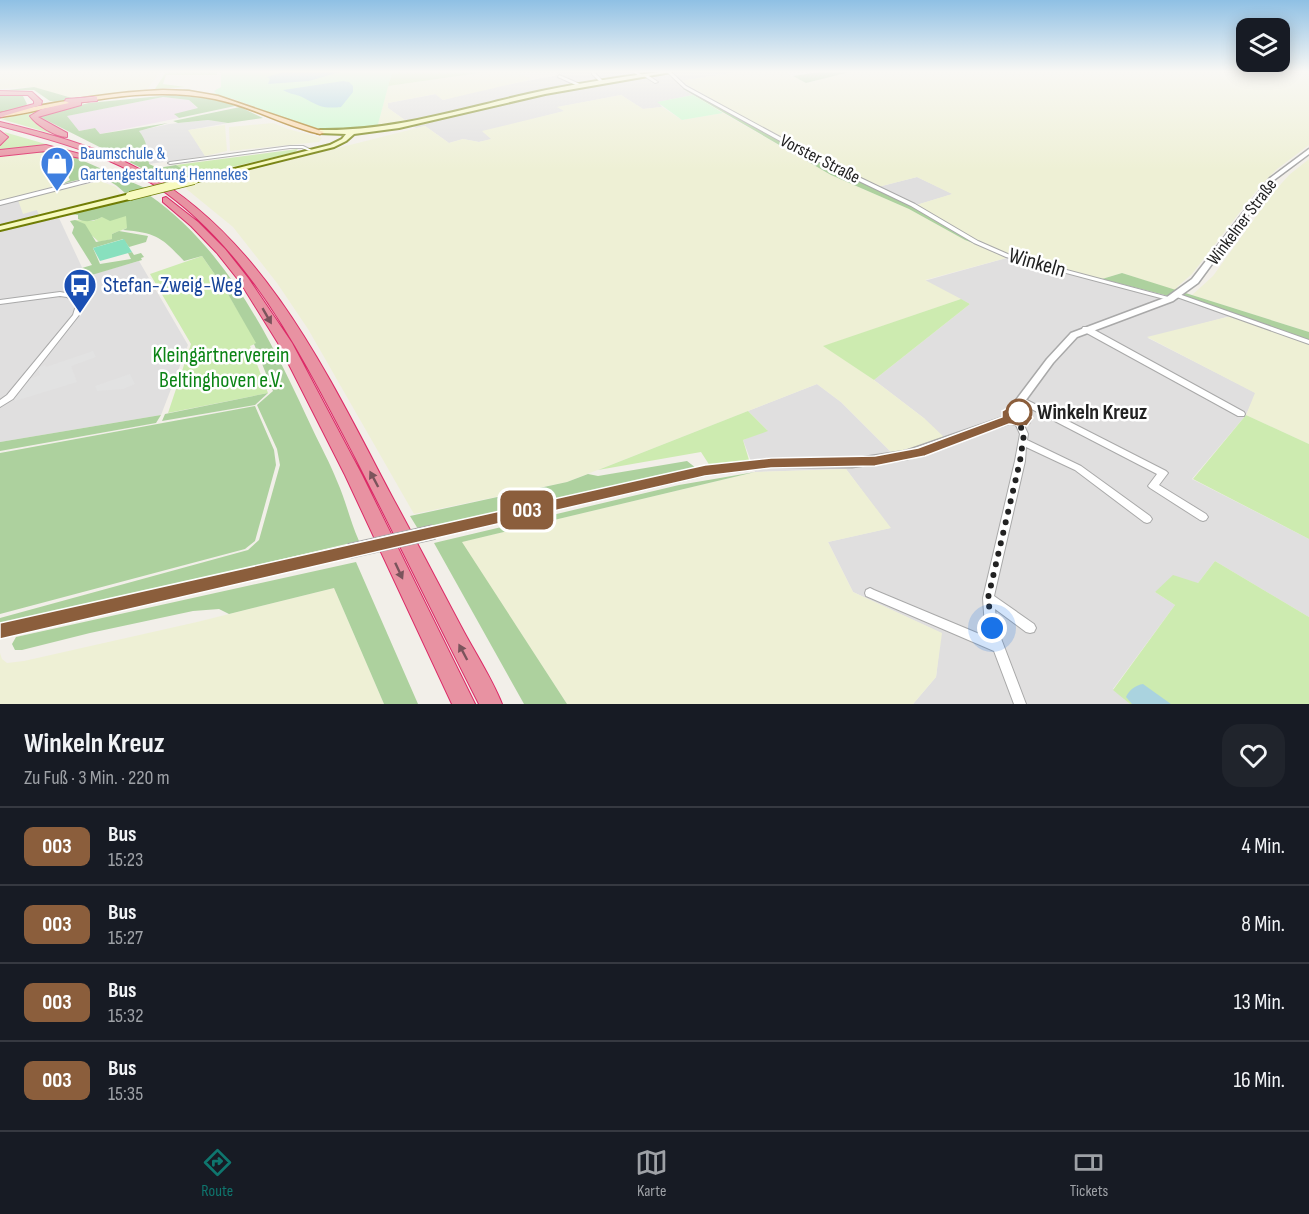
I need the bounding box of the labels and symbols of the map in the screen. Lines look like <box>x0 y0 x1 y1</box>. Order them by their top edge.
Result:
street label: Vorster Straße <box>777 130 863 188</box>
place label: Baumschule & Gartengestaltung Hennekes <box>80 143 248 185</box>
shop icon: Baumschule & Gartengestaltung Hennekes <box>39 145 75 192</box>
street label: Winkelner Straße <box>1203 175 1281 269</box>
street label: Winkeln <box>1005 242 1069 284</box>
bus stop icon: Stefan-Zweig-Weg <box>62 267 98 314</box>
place label: Stefan-Zweig-Weg <box>103 272 243 299</box>
one-way arrow <box>262 308 272 325</box>
park label: Kleingärtnerverein Beltinghoven e.V. <box>153 342 289 394</box>
marker: Winkeln Kreuz <box>1006 399 1032 425</box>
place label: Winkeln Kreuz <box>1037 399 1148 426</box>
one-way arrow <box>370 470 379 487</box>
line badge: 003 <box>492 490 562 530</box>
one-way arrow <box>394 563 403 580</box>
your location <box>977 613 1007 643</box>
one-way arrow <box>458 644 468 661</box>

